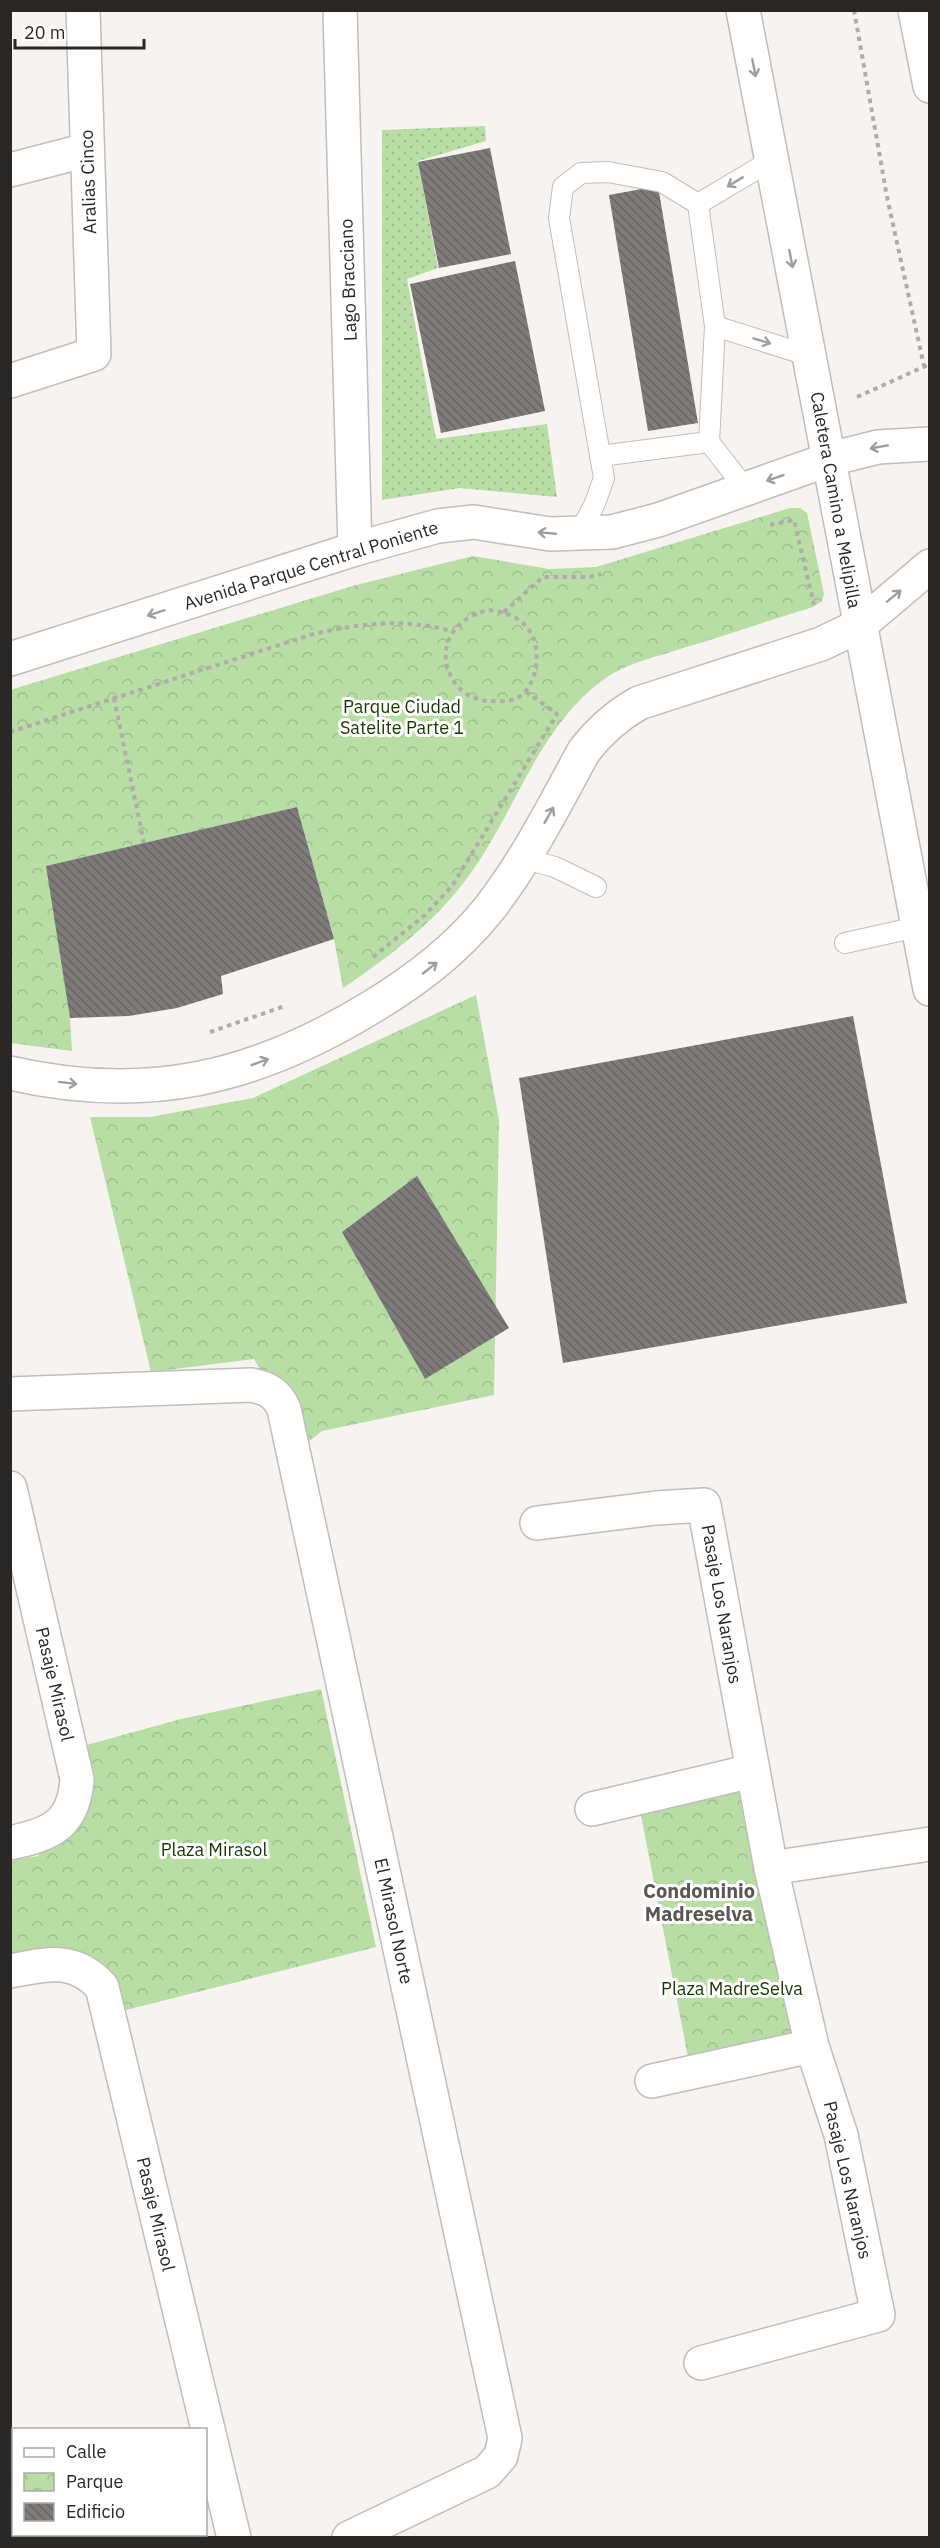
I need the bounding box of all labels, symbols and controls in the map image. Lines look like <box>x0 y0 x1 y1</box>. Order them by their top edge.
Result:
scale bar <box>15 12 144 50</box>
text: 20 m <box>24 21 66 44</box>
one-way arrow <box>749 58 760 77</box>
street label: Aralias Cinco <box>75 129 101 235</box>
one-way arrow <box>727 176 744 188</box>
street label: Lago Bracciano <box>334 218 362 342</box>
one-way arrow <box>786 249 797 269</box>
one-way arrow <box>752 337 771 348</box>
street label: Caletera Camino a Melipilla <box>806 390 866 611</box>
one-way arrow <box>870 442 890 453</box>
one-way arrow <box>766 473 785 484</box>
street label: Avenida Parque Central Poniente <box>181 515 441 615</box>
one-way arrow <box>537 527 557 538</box>
one-way arrow <box>886 590 902 603</box>
one-way arrow <box>147 608 166 619</box>
park label: Parque Ciudad Satelite Parte 1 <box>340 695 464 739</box>
one-way arrow <box>543 807 555 824</box>
one-way arrow <box>422 962 438 975</box>
one-way arrow <box>250 1056 269 1067</box>
one-way arrow <box>58 1078 77 1089</box>
street label: Pasaje Los Naranjos <box>697 1523 747 1685</box>
street label: Pasaje Mirasol <box>31 1625 79 1743</box>
park label: Plaza Mirasol <box>161 1838 267 1861</box>
street label: El Mirasol Norte <box>369 1856 419 1986</box>
district label: Condominio Madreselva <box>643 1877 755 1927</box>
park label: Plaza MadreSelva <box>661 1977 803 2000</box>
street label: Pasaje Los Naranjos <box>819 2099 877 2261</box>
street label: Pasaje Mirasol <box>132 2155 180 2273</box>
legend <box>12 2428 207 2536</box>
text: Calle <box>66 2440 106 2463</box>
text: Parque <box>66 2470 124 2493</box>
text: Edificio <box>66 2500 125 2523</box>

